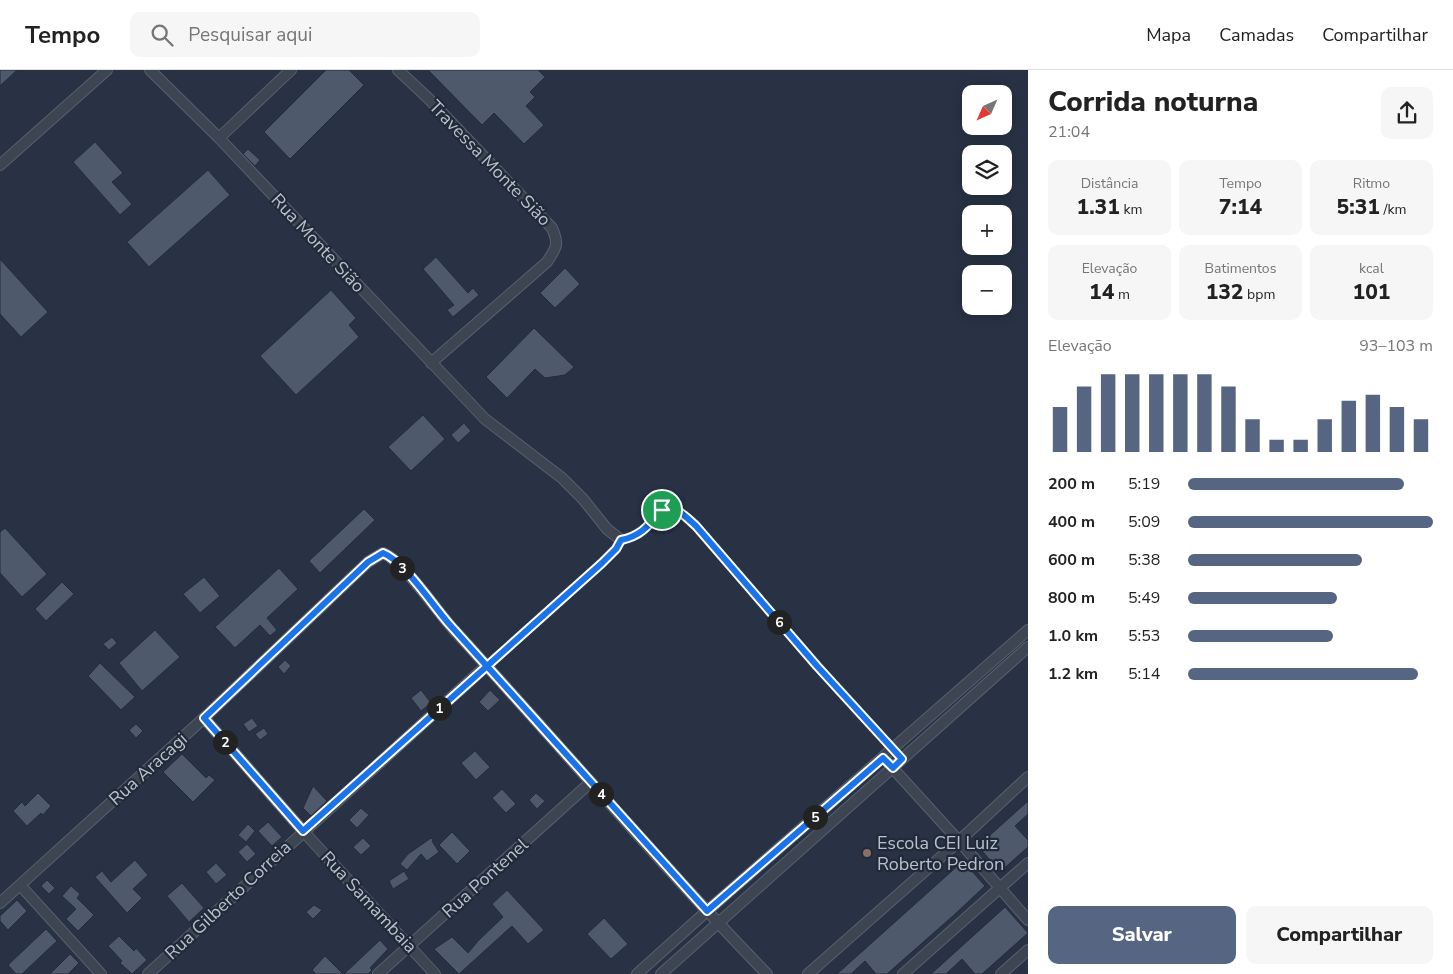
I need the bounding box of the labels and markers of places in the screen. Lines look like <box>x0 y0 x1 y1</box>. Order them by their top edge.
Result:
pin <box>641 489 683 531</box>
pin: 3 <box>390 556 414 580</box>
pin: 6 <box>766 610 792 634</box>
pin: 1 <box>426 696 452 720</box>
pin: 2 <box>212 730 238 754</box>
pin: 4 <box>588 782 614 806</box>
pin: 5 <box>802 804 828 830</box>
place label: Escola CEI Luiz Roberto Pedron <box>877 831 1004 876</box>
marker: Escola CEI Luiz Roberto Pedron <box>861 847 873 859</box>

